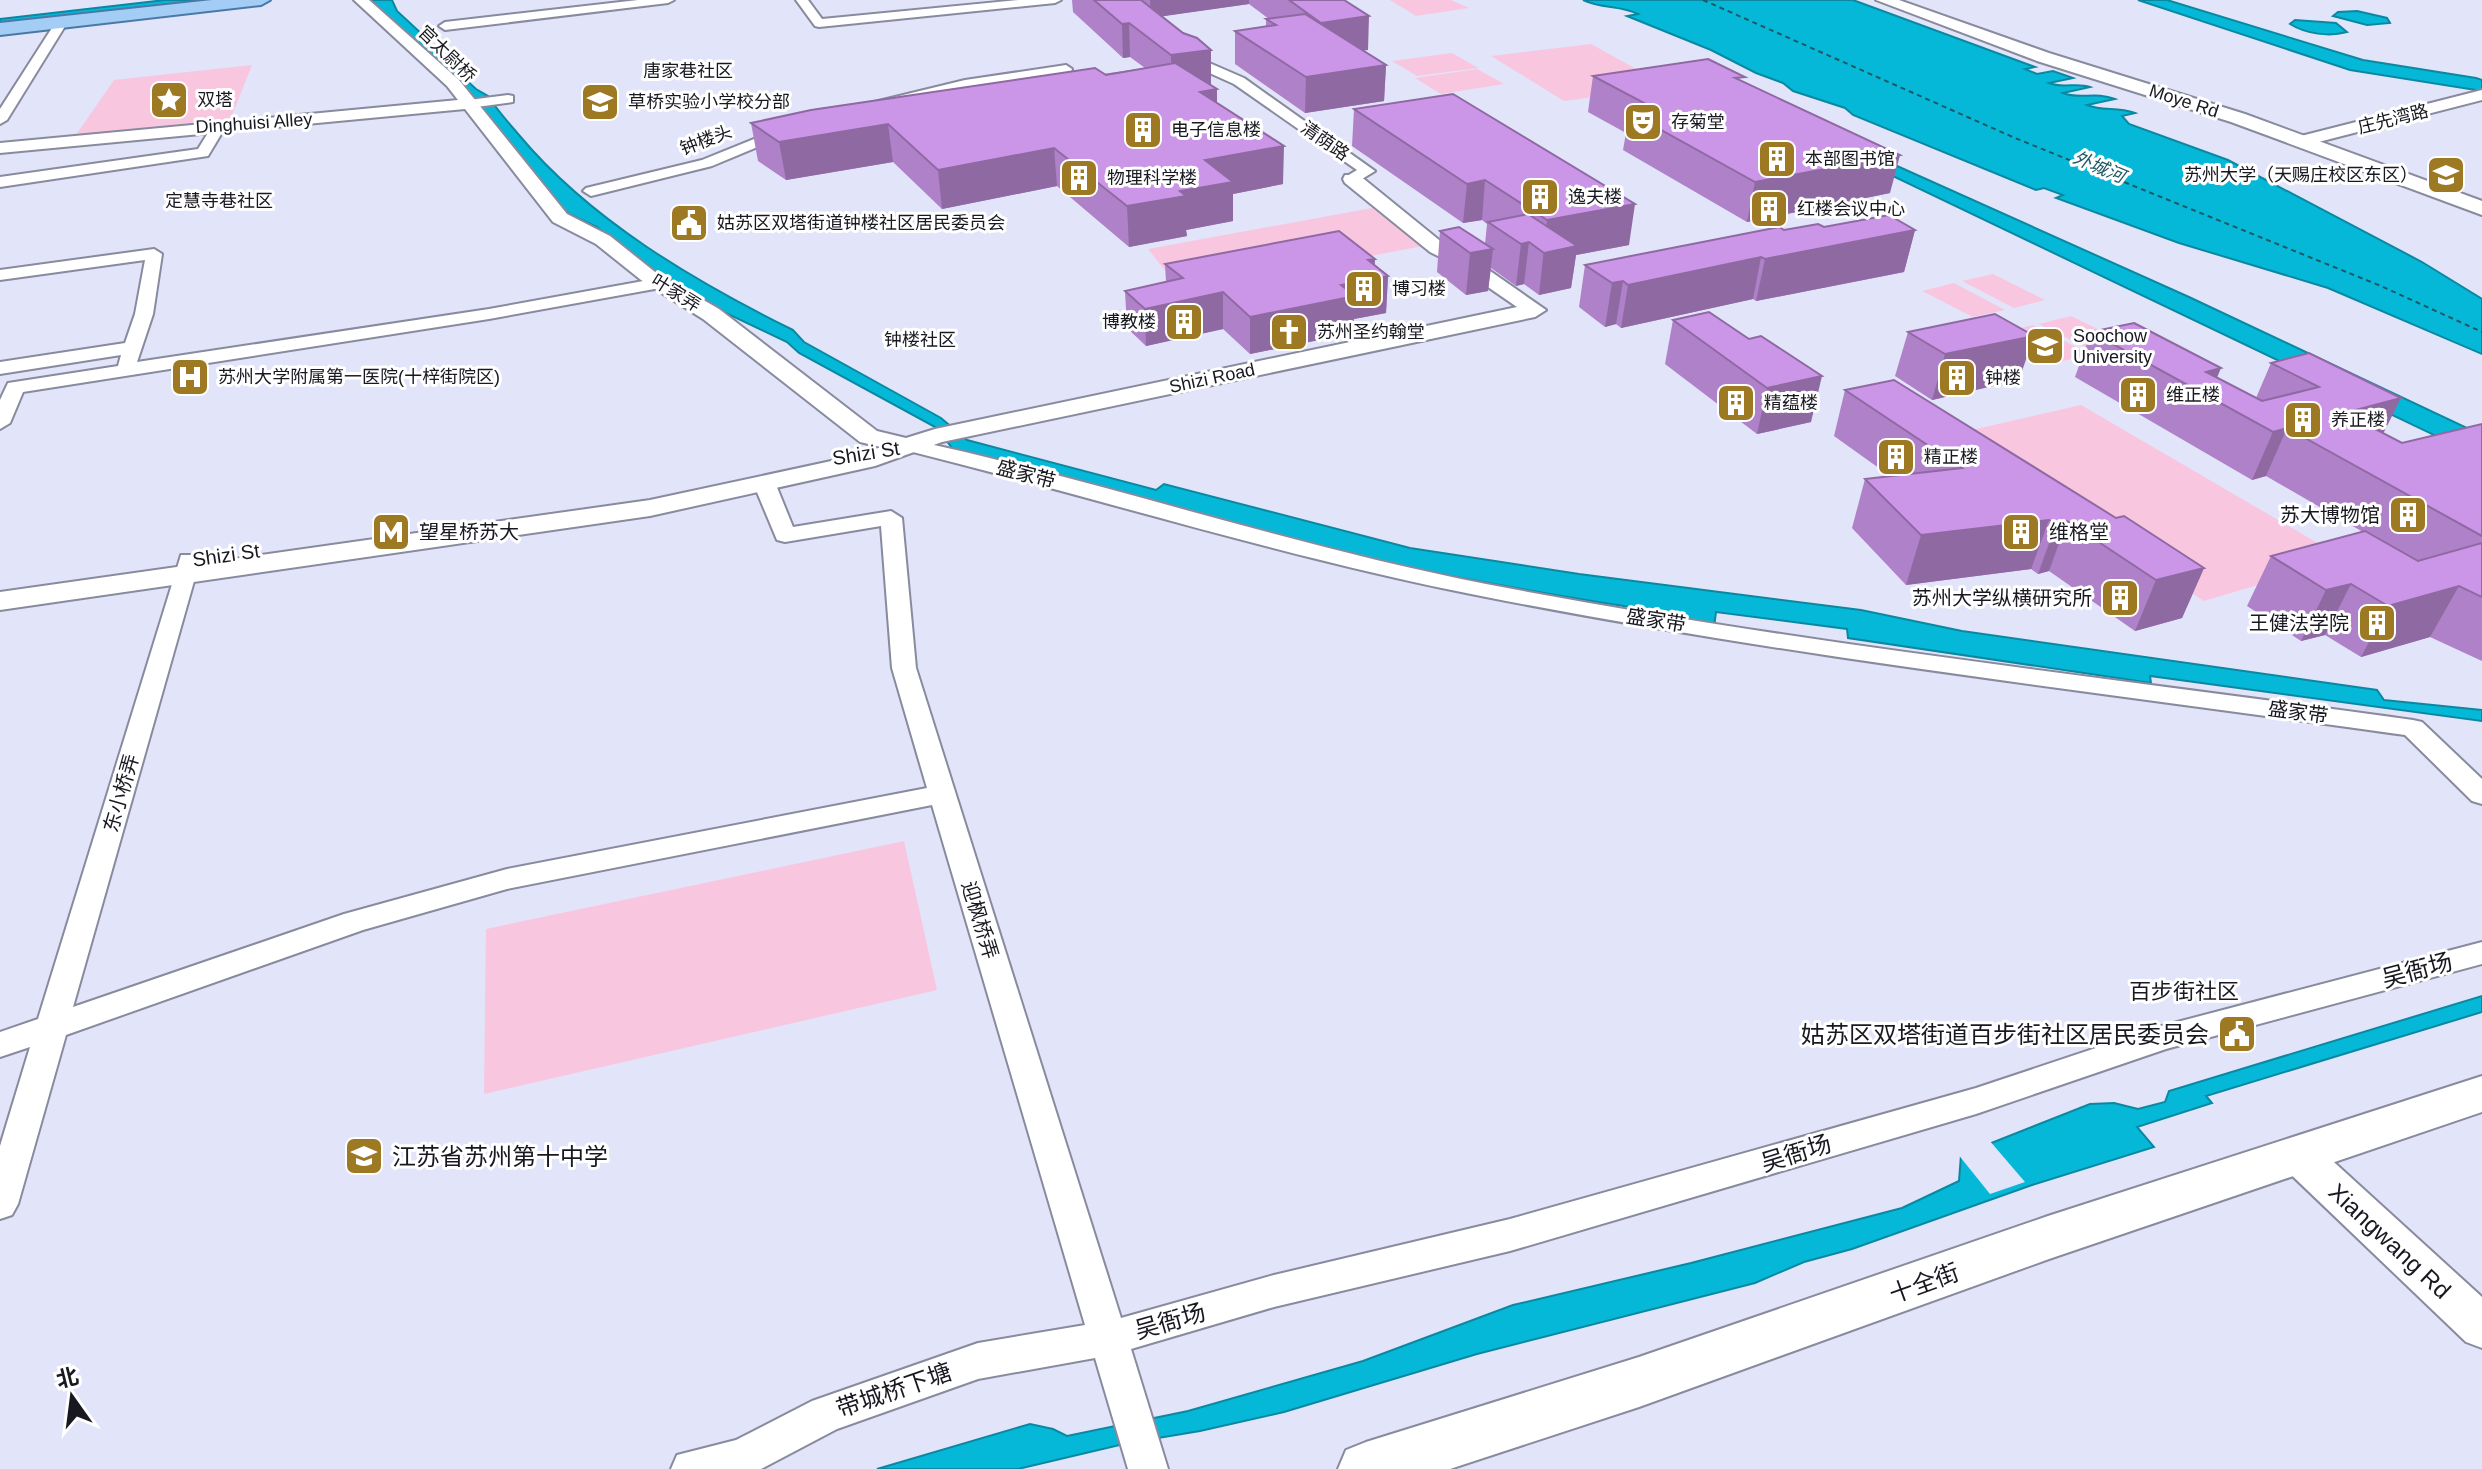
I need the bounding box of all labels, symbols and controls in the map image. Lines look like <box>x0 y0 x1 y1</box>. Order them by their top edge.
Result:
street label: 官太尉桥 <box>414 22 480 86</box>
district label: 唐家巷社区 <box>643 61 733 81</box>
place icon: 双塔 <box>148 79 190 121</box>
street label: Moye Rd <box>2147 80 2221 122</box>
school or university icon: 草桥实验小学校分部 <box>579 81 621 123</box>
place label: 双塔 <box>197 90 233 110</box>
place label: 草桥实验小学校分部 <box>628 92 790 112</box>
theatre icon: 存菊堂 <box>1622 101 1664 143</box>
street label: 庄先湾路 <box>2356 101 2430 137</box>
street label: Dinghuisi Alley <box>195 109 313 137</box>
building icon: 电子信息楼 <box>1122 109 1164 151</box>
place label: 存菊堂 <box>1671 112 1725 132</box>
street label: 清荫路 <box>1297 117 1353 165</box>
place label: 电子信息楼 <box>1171 120 1261 140</box>
street label: 钟楼头 <box>677 121 735 159</box>
building icon: 本部图书馆 <box>1756 138 1798 180</box>
water label: 外城河 <box>2070 147 2131 188</box>
place label: 本部图书馆 <box>1805 149 1895 169</box>
school or university icon: 苏州大学（天赐庄校区东区） <box>2425 154 2467 196</box>
building icon: 物理科学楼 <box>1058 157 1100 199</box>
place label: 苏州大学（天赐庄校区东区） <box>2184 165 2418 185</box>
place label: 物理科学楼 <box>1107 168 1197 188</box>
building icon: 逸夫楼 <box>1519 176 1561 218</box>
place label: 逸夫楼 <box>1568 187 1622 207</box>
building icon: 红楼会议中心 <box>1748 188 1790 230</box>
district label: 定慧寺巷社区 <box>165 191 273 211</box>
place label: 红楼会议中心 <box>1797 199 1905 219</box>
public building icon: 姑苏区双塔街道钟楼社区居民委员会 <box>668 202 710 244</box>
place label: 姑苏区双塔街道钟楼社区居民委员会 <box>717 213 1005 233</box>
building icon: 博习楼 <box>1343 268 1385 310</box>
street label: 叶家弄 <box>648 270 704 316</box>
place label: 博习楼 <box>1392 279 1446 299</box>
building icon: 博教楼 <box>1163 301 1205 343</box>
church icon: 苏州圣约翰堂 <box>1268 311 1310 353</box>
place label: 博教楼 <box>1102 312 1156 332</box>
place label: 苏州圣约翰堂 <box>1317 322 1425 342</box>
school or university icon: Soochow University <box>2024 325 2066 367</box>
place label: Soochow University <box>2073 326 2152 367</box>
district label: 钟楼社区 <box>884 330 956 350</box>
hospital icon: 苏州大学附属第一医院(十梓街院区) <box>169 356 211 398</box>
building icon: 钟楼 <box>1936 357 1978 399</box>
street label: Shizi Road <box>1167 359 1257 397</box>
place label: 苏州大学附属第一医院(十梓街院区) <box>218 367 500 387</box>
place label: 钟楼 <box>1985 368 2021 388</box>
building icon: 维正楼 <box>2117 374 2159 416</box>
building icon: 精蕴楼 <box>1715 382 1757 424</box>
place label: 维正楼 <box>2166 385 2220 405</box>
place label: 精蕴楼 <box>1764 393 1818 413</box>
building icon: 养正楼 <box>2282 399 2324 441</box>
place label: 养正楼 <box>2331 410 2385 430</box>
building icon: 精正楼 <box>1875 436 1917 478</box>
street label: Shizi St <box>831 437 902 469</box>
place label: 精正楼 <box>1924 447 1978 467</box>
street label: 盛家带 <box>994 456 1058 492</box>
building icon: 苏大博物馆 <box>2387 494 2429 536</box>
place label: 苏大博物馆 <box>2280 504 2380 526</box>
metro station icon: 望星桥苏大 <box>370 511 412 553</box>
building icon: 维格堂 <box>2000 511 2042 553</box>
place label: 望星桥苏大 <box>419 521 519 543</box>
place label: 维格堂 <box>2049 521 2109 543</box>
street label: Shizi St <box>191 539 262 571</box>
building icon: 苏州大学纵横研究所 <box>2099 577 2141 619</box>
place label: 苏州大学纵横研究所 <box>1912 587 2092 609</box>
building icon: 王健法学院 <box>2356 602 2398 644</box>
street label: 盛家带 <box>1625 604 1687 636</box>
place label: 王健法学院 <box>2249 612 2349 634</box>
street label: 盛家带 <box>2267 697 2329 727</box>
street label: 东小桥弄 <box>99 752 143 834</box>
street label: 迎枫桥弄 <box>958 879 1002 961</box>
street label: 吴衙场 <box>2379 948 2455 992</box>
district label: 百步街社区 <box>2129 979 2239 1004</box>
public building icon: 姑苏区双塔街道百步街社区居民委员会 <box>2216 1013 2258 1055</box>
place label: 姑苏区双塔街道百步街社区居民委员会 <box>1801 1021 2209 1048</box>
street label: 吴衙场 <box>1758 1130 1834 1176</box>
school or university icon: 江苏省苏州第十中学 <box>343 1135 385 1177</box>
place label: 江苏省苏州第十中学 <box>392 1143 608 1170</box>
street label: Xiangwang Rd <box>2324 1178 2456 1304</box>
street label: 十全街 <box>1886 1258 1962 1308</box>
street label: 吴衙场 <box>1132 1298 1208 1344</box>
north arrow <box>32 1357 112 1437</box>
street label: 带城桥下塘 <box>833 1358 955 1422</box>
text: 北 <box>54 1363 81 1393</box>

